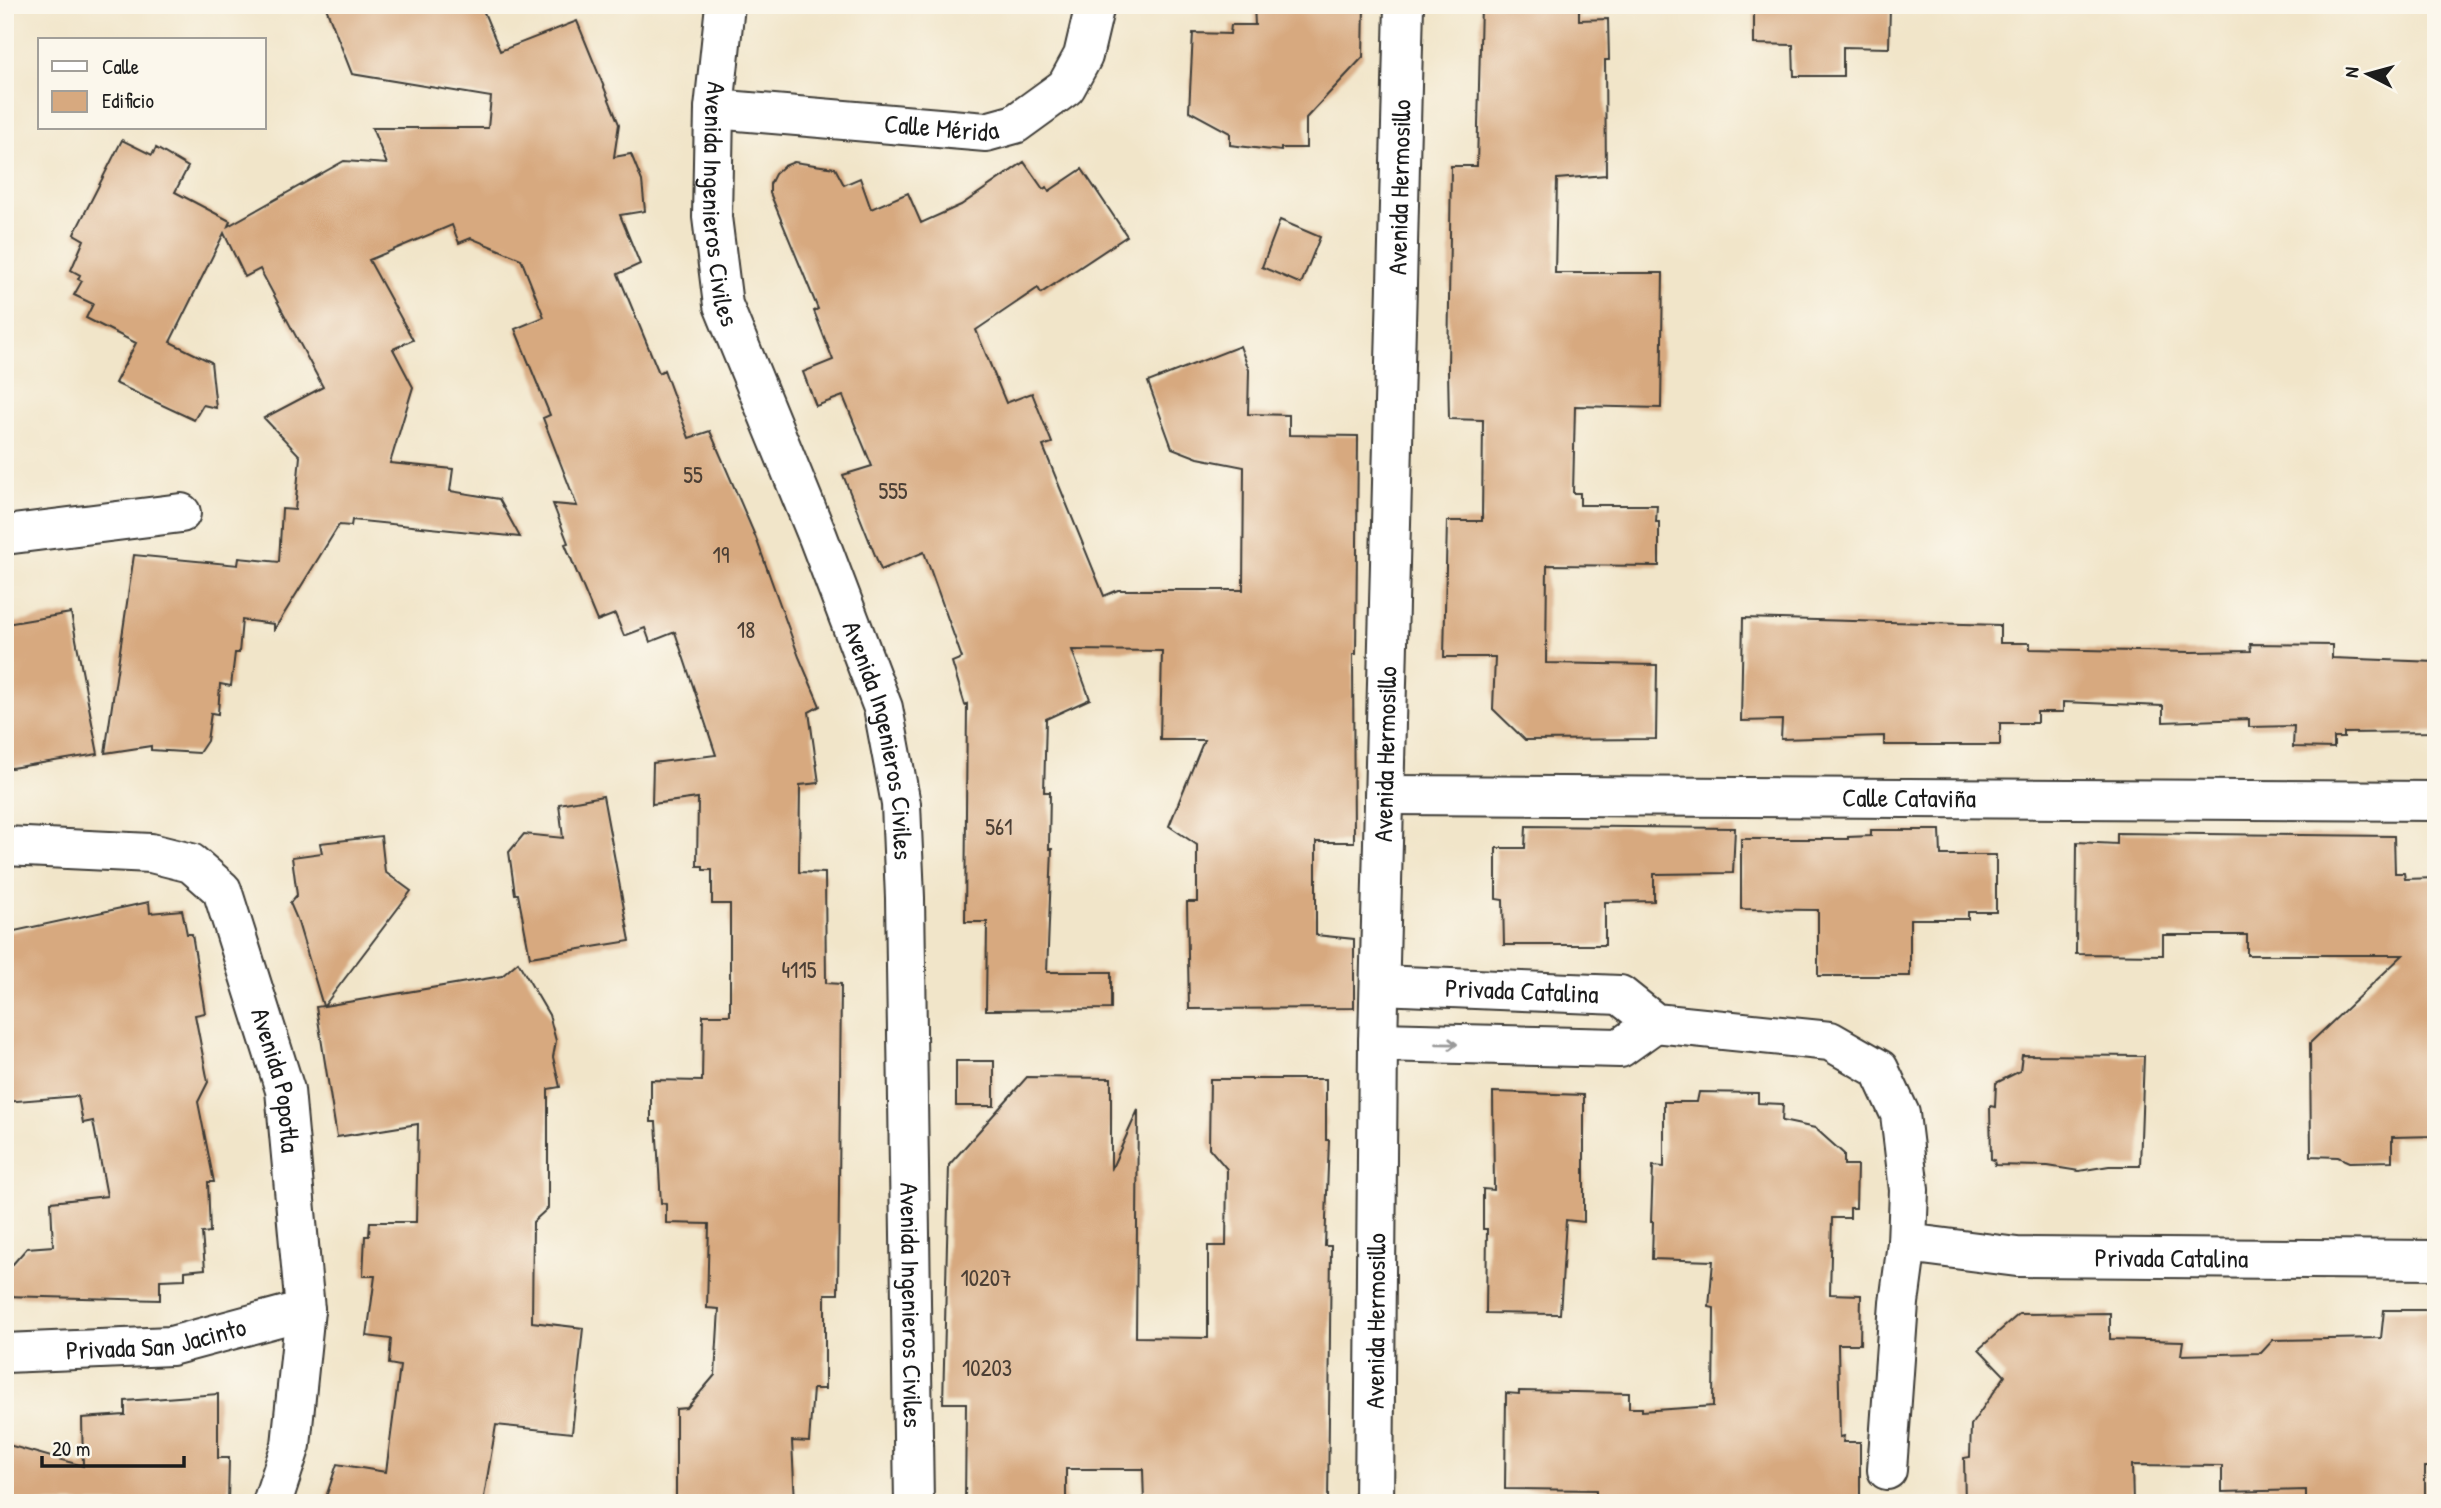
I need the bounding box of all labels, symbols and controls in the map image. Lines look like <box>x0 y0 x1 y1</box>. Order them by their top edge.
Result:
legend <box>38 38 266 130</box>
north arrow <box>2332 38 2402 108</box>
text: Calle <box>102 52 139 81</box>
text: N <box>2338 66 2365 79</box>
street label: Avenida Ingenieros Civiles <box>695 80 748 331</box>
text: Edificio <box>102 86 154 115</box>
street label: Avenida Hermosillo <box>1379 99 1419 276</box>
street label: Calle Mérida <box>883 105 1002 149</box>
house number: 55 <box>683 459 703 490</box>
house number: 555 <box>878 475 908 506</box>
house number: 19 <box>713 539 729 570</box>
house number: 18 <box>737 614 755 645</box>
street label: Avenida Ingenieros Civiles <box>835 616 921 861</box>
street label: Avenida Hermosillo <box>1365 666 1404 842</box>
street label: Calle Cataviña <box>1842 780 1976 815</box>
house number: 561 <box>985 811 1013 842</box>
house number: 4115 <box>781 954 817 985</box>
street label: Privada Catalina <box>1444 970 1599 1011</box>
street label: Avenida Popotla <box>243 1003 309 1154</box>
one-way arrow <box>1435 1037 1458 1051</box>
street label: Avenida Ingenieros Civiles <box>892 1182 931 1428</box>
street label: Avenida Hermosillo <box>1357 1233 1393 1409</box>
street label: Privada Catalina <box>2095 1240 2248 1276</box>
house number: 10207 <box>960 1262 1012 1293</box>
street label: Privada San Jacinto <box>65 1309 250 1367</box>
house number: 10203 <box>962 1352 1012 1383</box>
scale bar <box>42 1424 184 1468</box>
text: 20 m <box>52 1434 90 1463</box>

